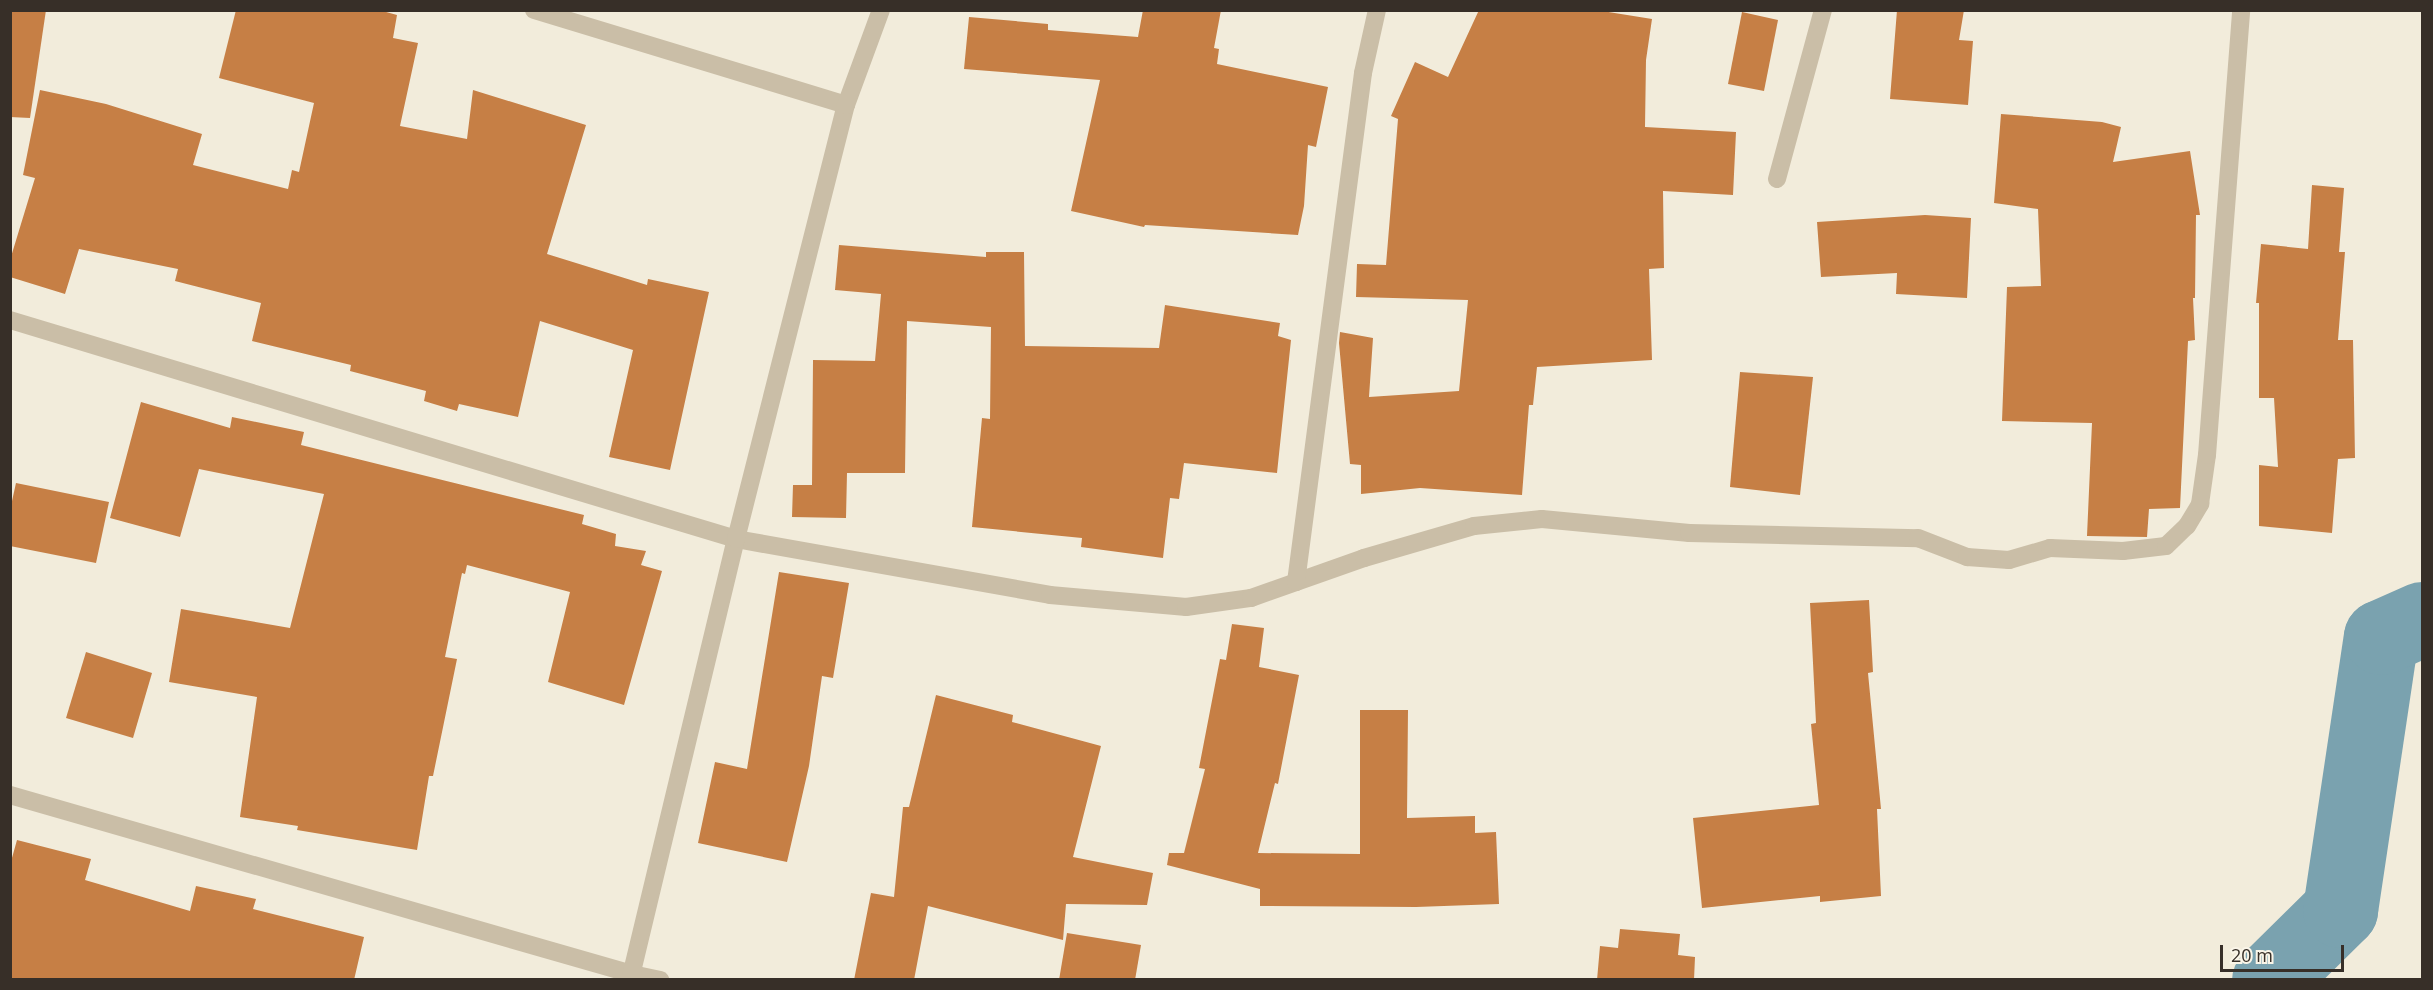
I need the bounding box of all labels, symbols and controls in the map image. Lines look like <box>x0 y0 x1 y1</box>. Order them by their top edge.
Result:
scale bar <box>2223 933 2348 971</box>
text: 20 m <box>2231 943 2273 967</box>

